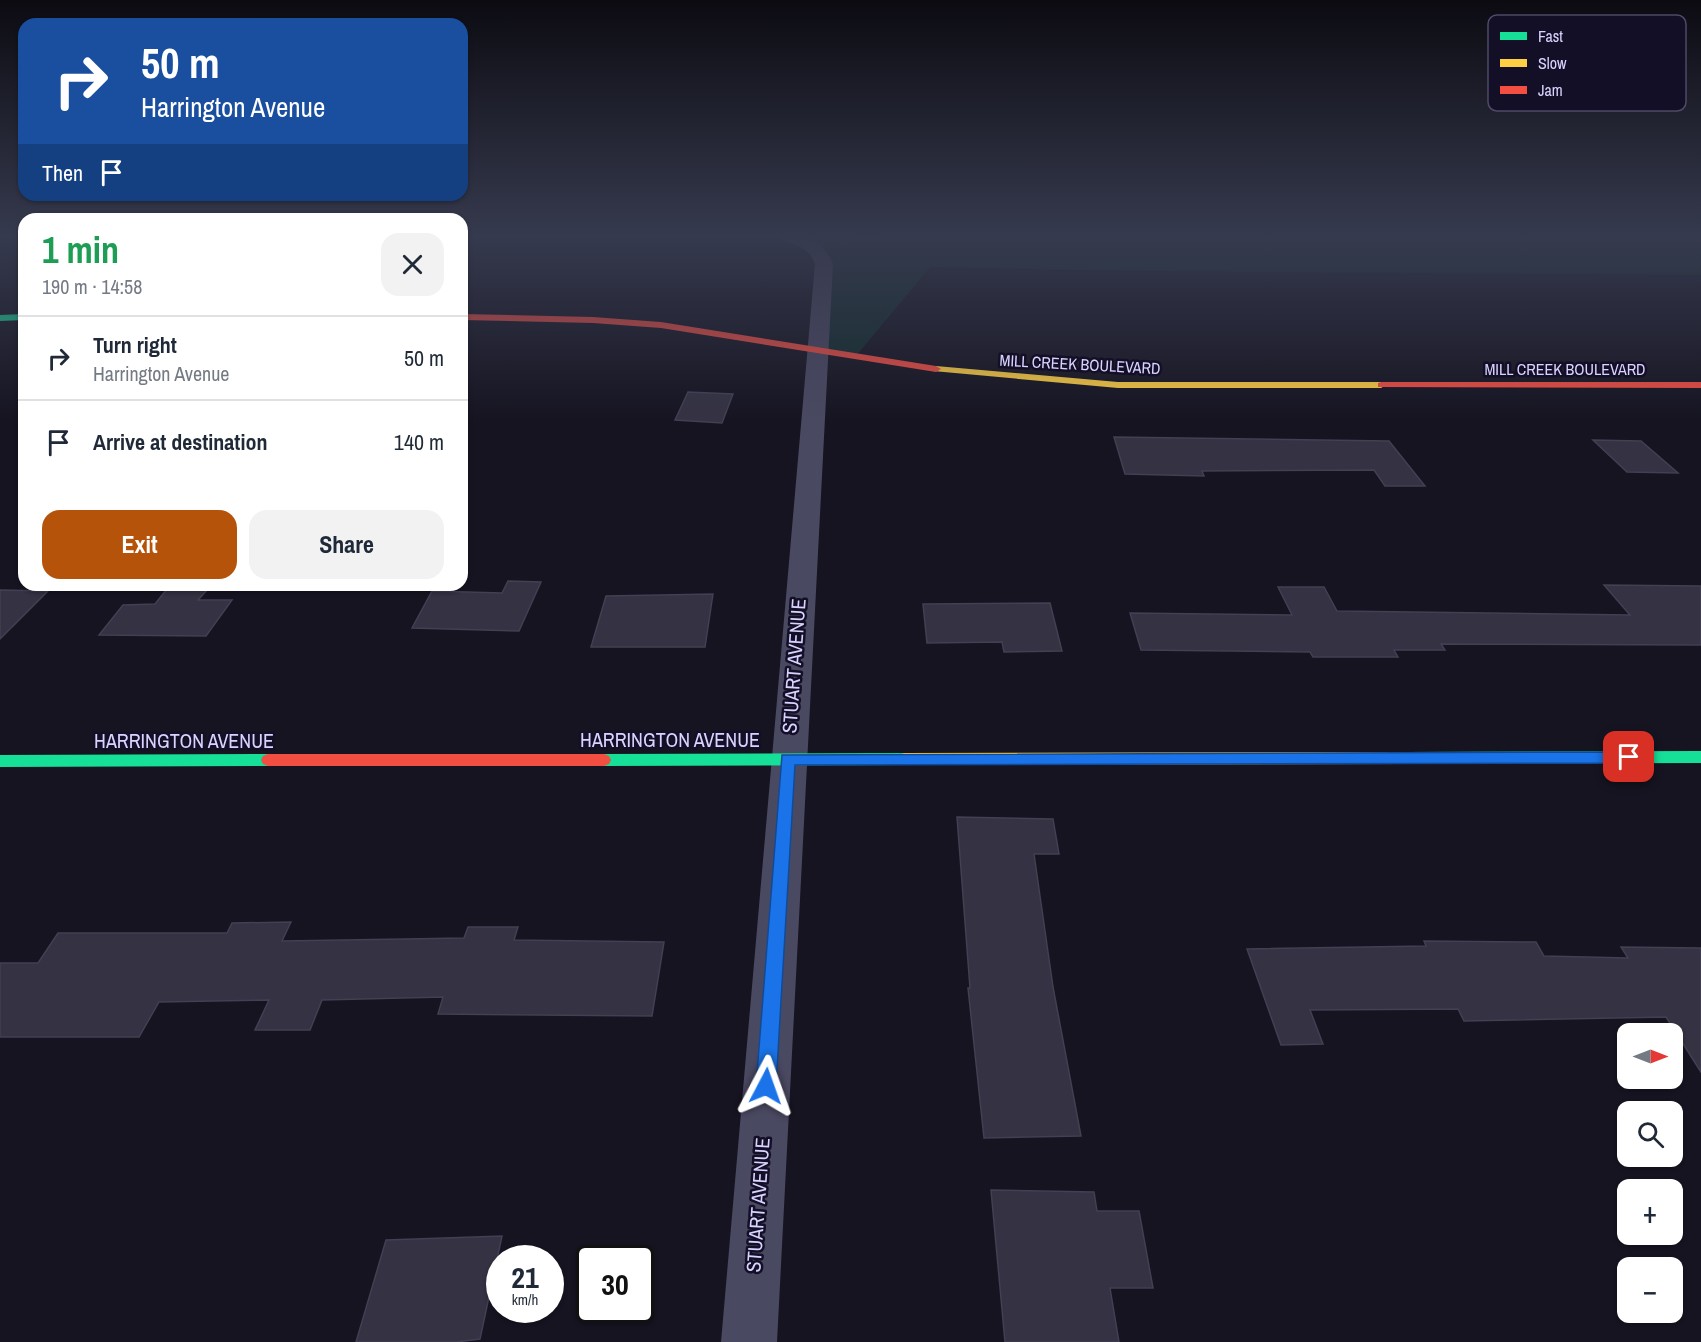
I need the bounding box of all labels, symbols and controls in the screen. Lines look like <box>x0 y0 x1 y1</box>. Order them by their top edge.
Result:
legend <box>1488 15 1686 111</box>
text: Fast <box>1538 25 1563 47</box>
text: 50 m <box>141 35 220 91</box>
icon: right <box>42 42 120 120</box>
text: Slow <box>1538 52 1567 74</box>
text: Jam <box>1538 79 1563 101</box>
text: Harrington Avenue <box>141 89 325 125</box>
icon: arrive <box>95 156 128 189</box>
text: Then <box>42 158 83 188</box>
text: 1 min <box>42 226 119 274</box>
button: close <box>381 233 444 296</box>
text: 190 m · 14:58 <box>42 273 142 300</box>
text: Turn right <box>93 330 177 360</box>
icon: right <box>42 342 75 375</box>
text: 50 m <box>404 343 444 373</box>
street label: MILL CREEK BOULEVARD <box>999 349 1161 379</box>
street label: MILL CREEK BOULEVARD <box>1484 358 1646 380</box>
text: Harrington Avenue <box>93 360 229 387</box>
icon: arrive <box>42 426 75 459</box>
text: Arrive at destination <box>93 427 267 457</box>
text: 140 m <box>394 427 444 457</box>
button: Exit <box>42 510 237 579</box>
button: Share <box>249 510 444 579</box>
street label: STUART AVENUE <box>775 598 812 734</box>
street label: HARRINGTON AVENUE <box>580 726 760 753</box>
street label: HARRINGTON AVENUE <box>94 727 274 754</box>
pin <box>1603 731 1654 782</box>
icon: arrive <box>1612 740 1645 773</box>
north arrow <box>1617 1023 1683 1089</box>
map controls <box>1617 1023 1683 1323</box>
position arrow <box>734 1054 798 1118</box>
button: search <box>1617 1101 1683 1167</box>
street label: STUART AVENUE <box>739 1137 776 1273</box>
button: + <box>1617 1179 1683 1245</box>
speed limit sign: 30 <box>576 1245 654 1323</box>
text: 21 <box>511 1257 539 1297</box>
button: − <box>1617 1257 1683 1323</box>
text: km/h <box>512 1289 538 1310</box>

